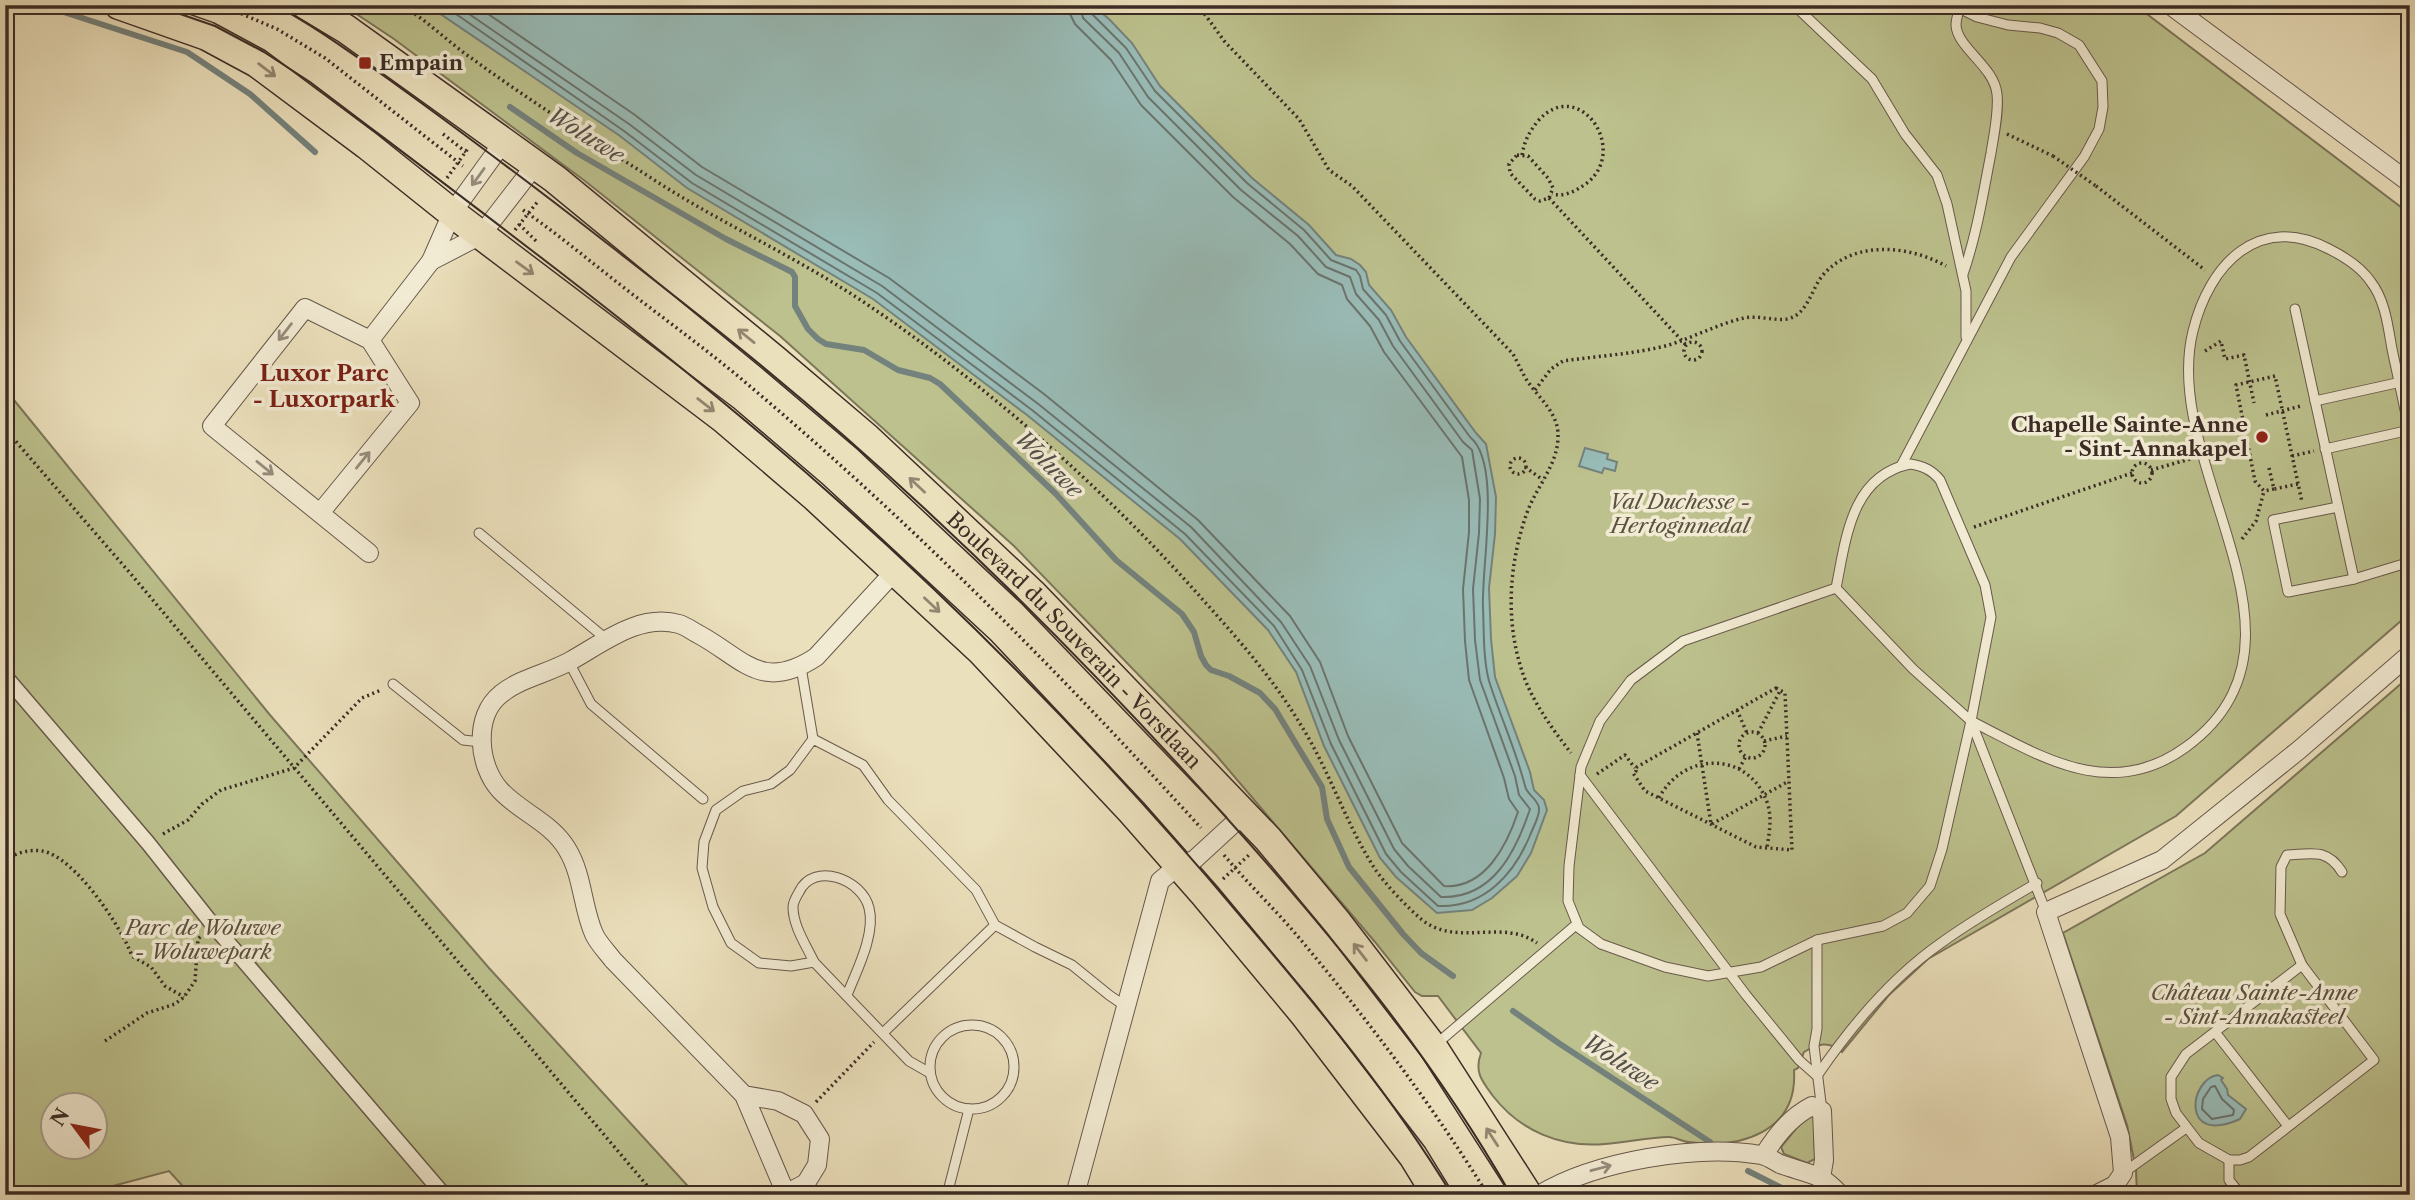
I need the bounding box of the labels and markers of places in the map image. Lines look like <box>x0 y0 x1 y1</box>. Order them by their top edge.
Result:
place label: Empain <box>379 50 464 75</box>
marker: Empain <box>357 55 373 71</box>
place label: Chapelle Sainte-Anne - Sint-Annakapel <box>2011 412 2248 461</box>
marker: Chapelle Sainte-Anne - Sint-Annakapel <box>2254 429 2270 445</box>

